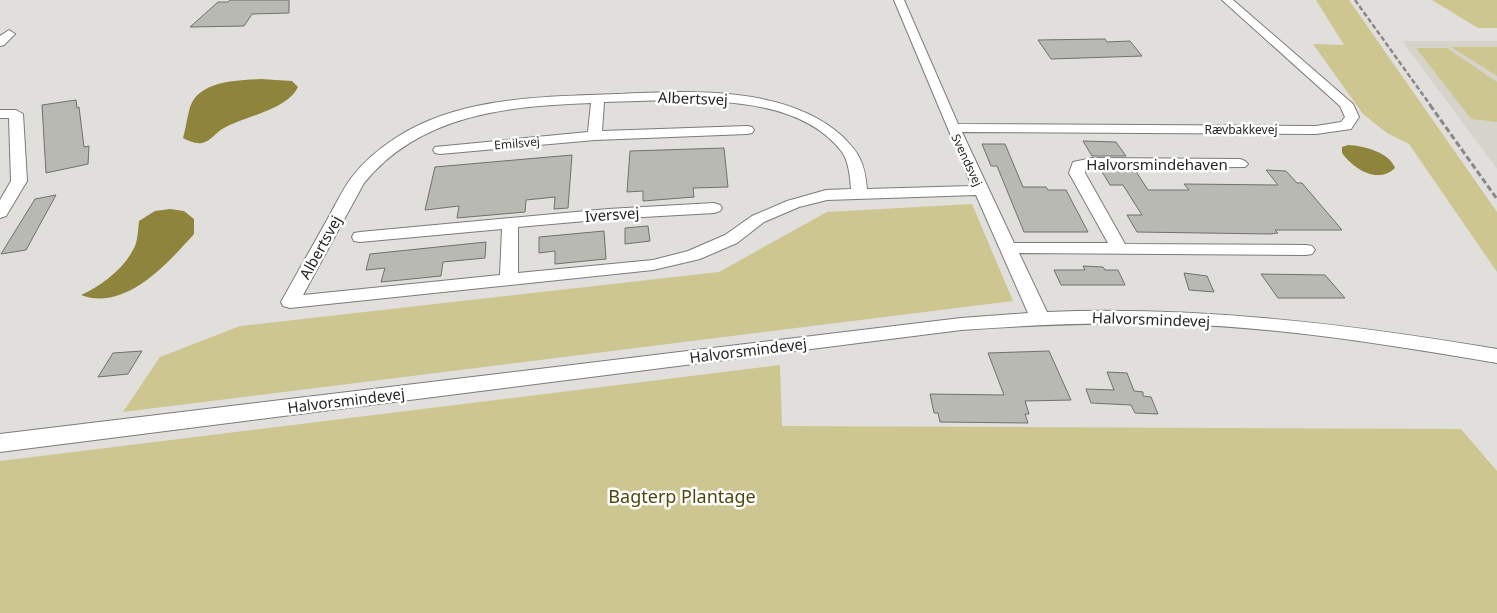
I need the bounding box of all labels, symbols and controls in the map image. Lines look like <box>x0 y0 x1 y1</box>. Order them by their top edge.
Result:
street label: Albertsvej <box>658 87 728 109</box>
street label: Rævbakkevej <box>1204 121 1278 138</box>
street label: Svendsvej <box>947 131 987 189</box>
street label: Emilsvej <box>493 133 541 153</box>
street label: Halvorsmindehaven <box>1086 154 1228 174</box>
street label: Iversvej <box>584 202 640 226</box>
street label: Albertsvej <box>294 212 346 282</box>
street label: Halvorsmindevej <box>1092 307 1210 331</box>
street label: Halvorsmindevej <box>688 333 808 367</box>
street label: Halvorsmindevej <box>286 383 406 417</box>
park label: Bagterp Plantage <box>608 484 756 508</box>

